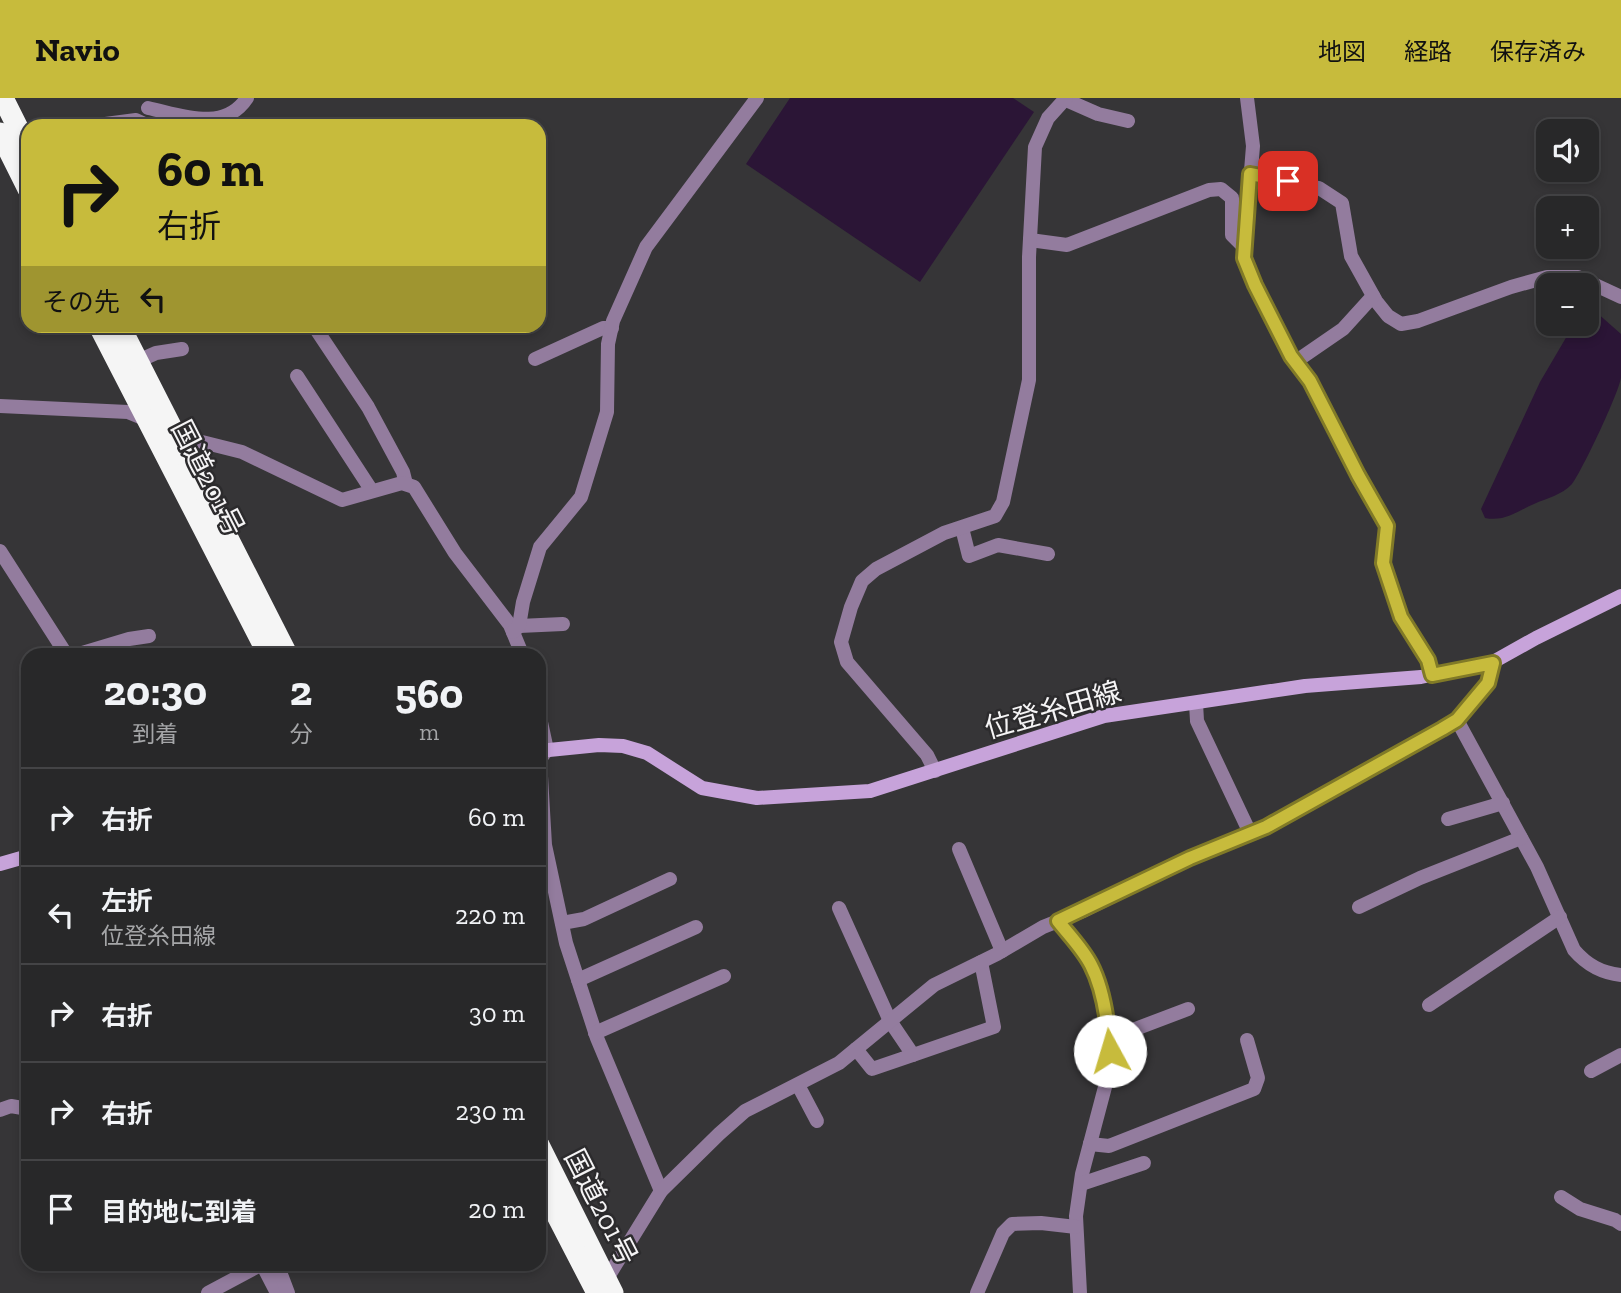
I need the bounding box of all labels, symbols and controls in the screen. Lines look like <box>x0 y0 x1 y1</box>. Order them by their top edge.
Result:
text: Navio <box>35 30 120 69</box>
text: 地図 <box>1318 37 1366 66</box>
text: 経路 <box>1404 37 1452 66</box>
text: 保存済み <box>1490 37 1586 66</box>
map controls <box>1536 119 1599 336</box>
button: sound <box>1536 119 1599 182</box>
text: 60 m <box>157 140 264 199</box>
icon: right <box>42 147 133 238</box>
pin <box>1258 151 1318 211</box>
icon: arrive <box>1269 162 1307 200</box>
button: + <box>1536 196 1599 259</box>
text: 右折 <box>157 207 221 245</box>
button: − <box>1536 273 1599 336</box>
icon: left <box>134 280 172 318</box>
text: その先 <box>42 286 120 318</box>
street label: 国道201号 <box>165 415 251 541</box>
text: 20:30 <box>103 665 207 716</box>
text: 2 <box>290 665 312 716</box>
text: 560 <box>395 668 464 719</box>
street label: 位登糸田線 <box>981 675 1125 745</box>
text: m <box>419 718 439 746</box>
text: 到着 <box>132 720 178 748</box>
text: 分 <box>290 720 313 748</box>
icon: right <box>42 798 80 836</box>
text: 60 m <box>468 801 525 833</box>
text: 右折 <box>101 804 153 836</box>
text: 左折 <box>101 885 153 917</box>
icon: left <box>42 896 80 934</box>
text: 220 m <box>455 899 525 931</box>
text: 位登糸田線 <box>101 922 216 950</box>
icon: right <box>42 994 80 1032</box>
text: 30 m <box>469 997 525 1029</box>
text: 右折 <box>101 1000 153 1032</box>
position arrow <box>1073 1014 1147 1088</box>
icon: right <box>42 1092 80 1130</box>
text: 230 m <box>456 1095 525 1127</box>
text: 右折 <box>101 1098 153 1130</box>
street label: 国道201号 <box>558 1144 644 1270</box>
icon: arrive <box>42 1190 80 1228</box>
text: 20 m <box>468 1193 525 1225</box>
text: 目的地に到着 <box>101 1196 257 1228</box>

